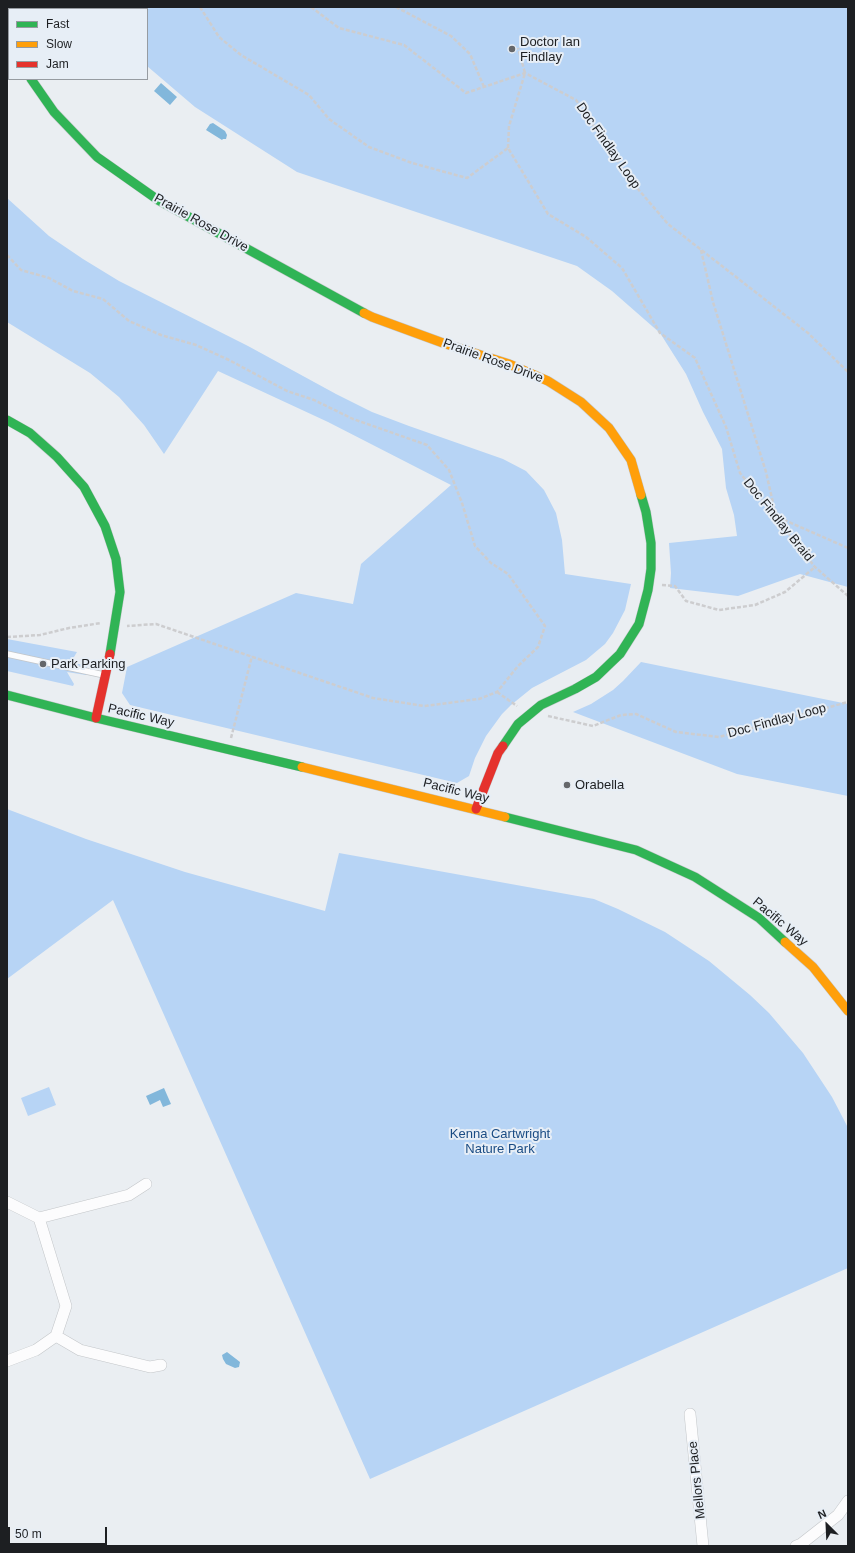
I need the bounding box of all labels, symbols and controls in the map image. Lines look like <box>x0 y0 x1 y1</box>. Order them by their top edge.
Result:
legend <box>8 8 148 80</box>
text: Fast <box>46 17 69 31</box>
place label: Doctor Ian Findlay <box>520 34 580 65</box>
text: Slow <box>46 37 72 51</box>
marker: Doctor Ian Findlay <box>507 44 517 54</box>
text: Jam <box>46 57 69 71</box>
street label: Doc Findlay Loop <box>573 100 643 192</box>
street label: Prairie Rose Drive <box>151 191 251 255</box>
street label: Prairie Rose Drive <box>441 336 545 386</box>
street label: Doc Findlay Braid <box>740 475 816 565</box>
place label: Park Parking <box>51 656 125 672</box>
marker: Park Parking <box>38 659 48 669</box>
street label: Doc Findlay Loop <box>726 700 828 742</box>
street label: Pacific Way <box>106 701 176 731</box>
street label: Pacific Way <box>421 775 491 807</box>
place label: Orabella <box>575 777 624 793</box>
marker: Orabella <box>562 780 572 790</box>
street label: Pacific Way <box>749 894 811 950</box>
park label: Kenna Cartwright Nature Park <box>450 1126 550 1157</box>
street label: Mellors Place <box>685 1440 709 1520</box>
north arrow <box>807 1505 847 1545</box>
text: N <box>816 1507 828 1521</box>
scale bar <box>10 1519 109 1545</box>
text: 50 m <box>15 1527 42 1541</box>

